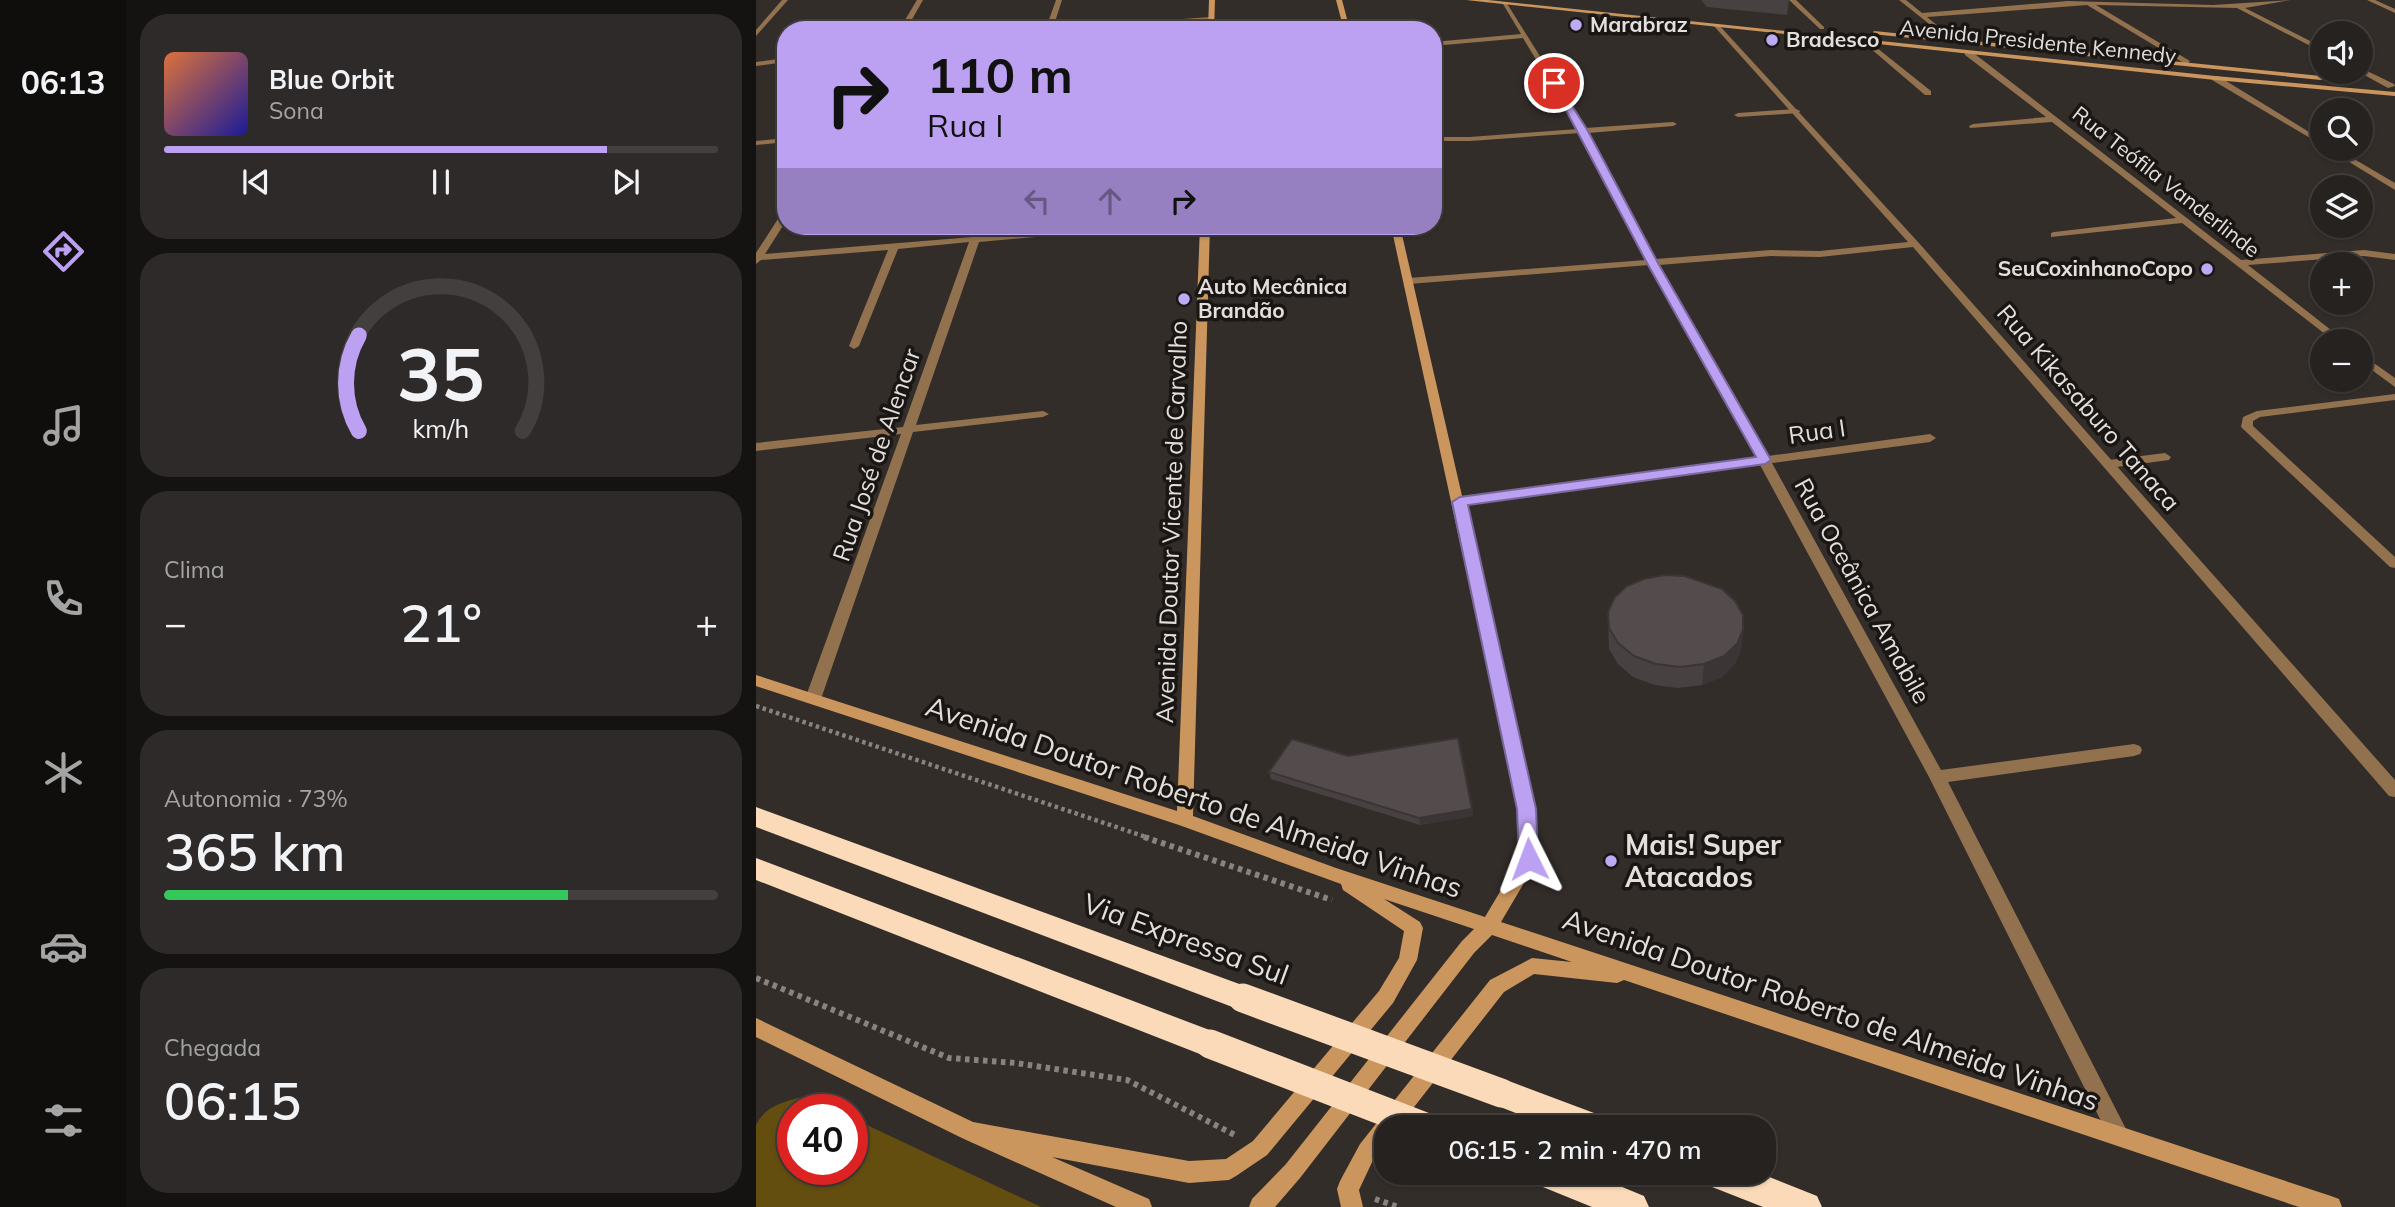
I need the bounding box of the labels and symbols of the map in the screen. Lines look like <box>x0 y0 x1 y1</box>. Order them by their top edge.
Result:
place label: Marabraz <box>1590 11 1688 37</box>
street label: Avenida Presidente Kennedy <box>1899 14 2178 68</box>
marker: Marabraz <box>1568 17 1584 33</box>
place label: Bradesco <box>1786 26 1880 52</box>
marker: Bradesco <box>1764 32 1780 48</box>
pin <box>1524 53 1584 113</box>
street label: Rua Teófila Vanderlinde <box>2068 100 2265 262</box>
place label: SeuCoxinhanoCopo <box>1998 255 2193 281</box>
marker: SeuCoxinhanoCopo <box>2199 261 2215 277</box>
place label: Auto Mecânica Brandão <box>1198 273 1347 323</box>
marker: Auto Mecânica Brandão <box>1176 291 1192 307</box>
street label: Rua Kikasaburo Tanaca <box>1991 298 2187 517</box>
street label: Avenida Doutor Vicente de Carvalho <box>1149 320 1193 724</box>
street label: Rua José de Alencar <box>826 344 927 565</box>
street label: Rua I <box>1786 412 1847 450</box>
street label: Rua Oceânica Amabile <box>1788 473 1937 708</box>
street label: Avenida Doutor Roberto de Almeida Vinhas <box>922 688 1467 905</box>
position arrow <box>1492 822 1566 896</box>
place label: Mais! Super Atacados <box>1625 827 1781 894</box>
marker: Mais! Super Atacados <box>1603 853 1619 869</box>
street label: Via Expressa Sul <box>1079 885 1294 992</box>
street label: Avenida Doutor Roberto de Almeida Vinhas <box>1559 901 2104 1118</box>
speed limit sign: 40 <box>777 1094 868 1185</box>

